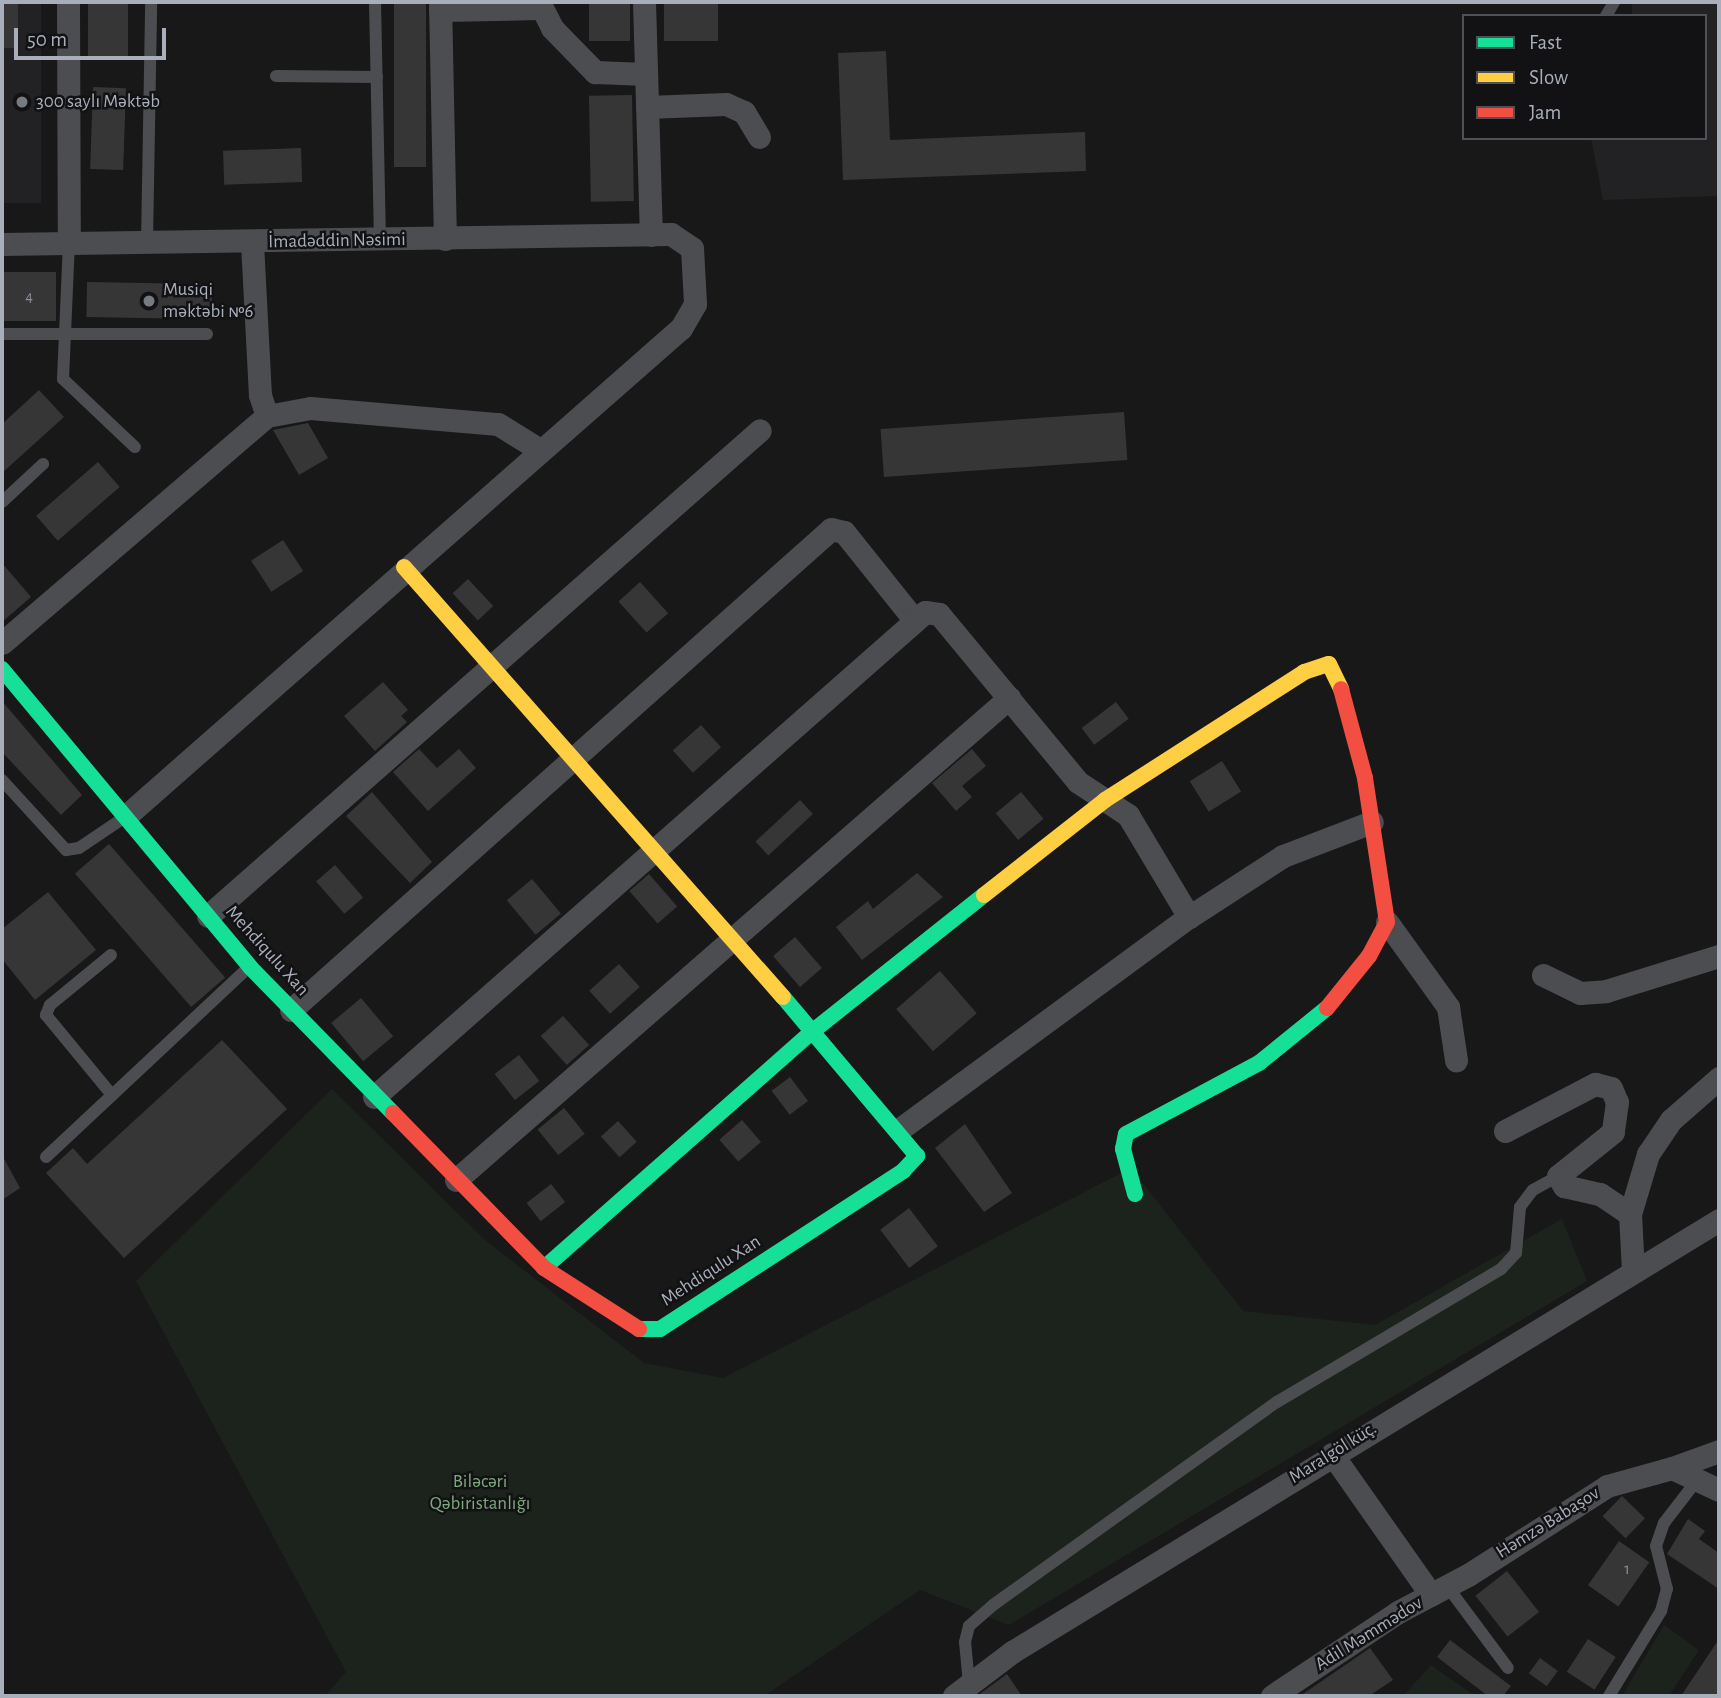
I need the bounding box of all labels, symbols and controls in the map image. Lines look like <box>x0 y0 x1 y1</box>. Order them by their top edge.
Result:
scale bar <box>18 14 170 58</box>
legend <box>1462 14 1707 140</box>
text: 50 m <box>27 29 67 50</box>
text: Fast <box>1529 32 1562 53</box>
text: Slow <box>1529 67 1568 88</box>
place label: 300 saylı Məktəb <box>36 91 160 113</box>
marker: 300 saylı Məktəb <box>14 94 30 110</box>
text: Jam <box>1529 102 1561 123</box>
street label: İmadəddin Nəsimi <box>268 228 406 254</box>
place label: Musiqi məktəbi №6 <box>163 279 253 323</box>
house number: 4 <box>25 286 33 306</box>
marker: Musiqi məktəbi №6 <box>141 293 157 309</box>
street label: Mehdiqulu Xan <box>220 901 314 1001</box>
street label: Mehdiqulu Xan <box>657 1230 765 1312</box>
street label: Maralgöl küç. <box>1285 1417 1381 1489</box>
park label: Biləcəri Qəbiristanlığı <box>430 1471 530 1515</box>
street label: Həmzə Babaşov <box>1492 1482 1604 1564</box>
house number: 1 <box>1624 1559 1630 1579</box>
street label: Adil Məmmədov <box>1311 1592 1427 1676</box>

